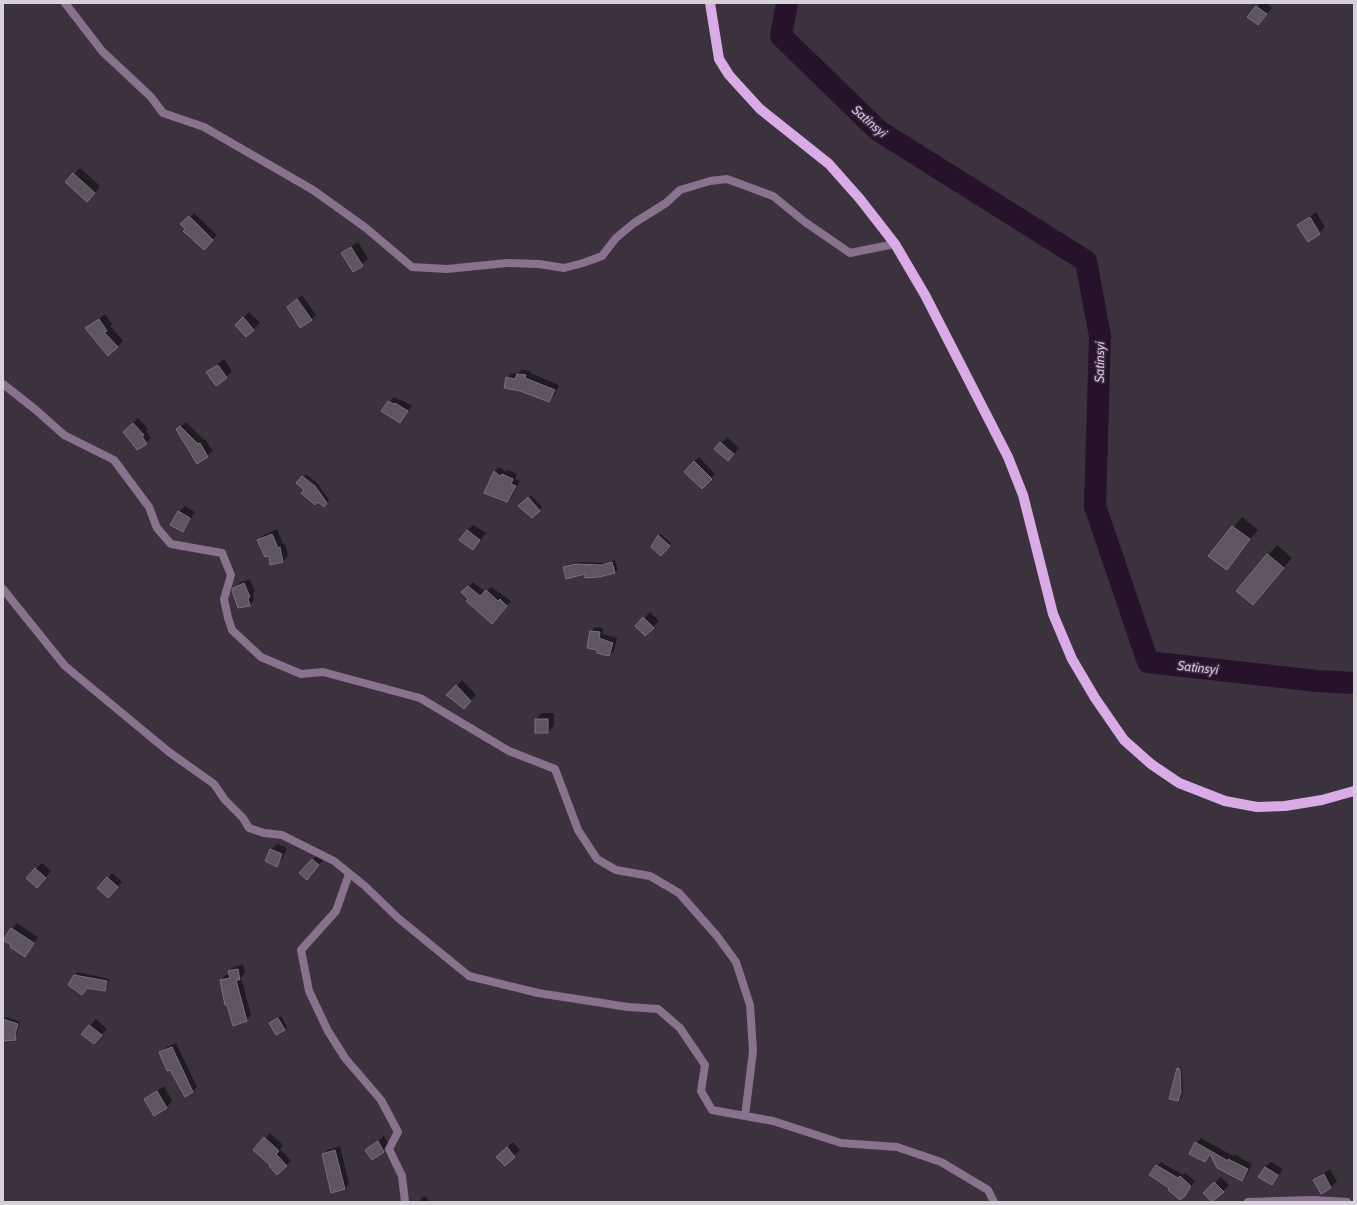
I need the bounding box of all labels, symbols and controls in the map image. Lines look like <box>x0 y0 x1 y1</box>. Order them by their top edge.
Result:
water label: Satinsyi <box>849 101 891 141</box>
water label: Satinsyi <box>1091 341 1107 383</box>
water label: Satinsyi <box>1177 657 1220 677</box>

